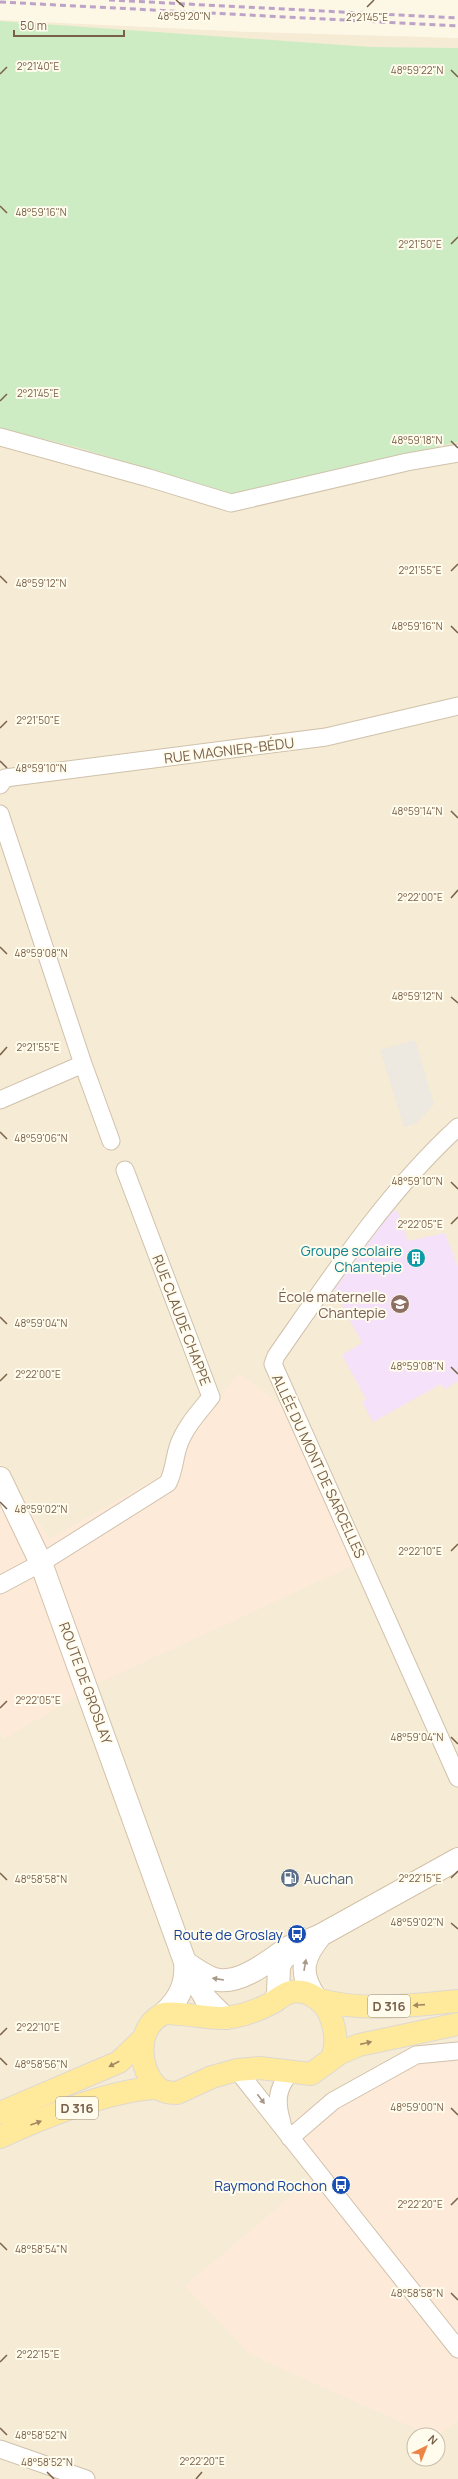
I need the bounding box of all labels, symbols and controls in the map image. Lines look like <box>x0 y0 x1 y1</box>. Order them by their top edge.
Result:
text: 48°59'20"N <box>158 9 211 23</box>
text: 2°21'45"E <box>346 10 388 24</box>
scale bar <box>14 12 124 38</box>
text: 50 m <box>20 17 47 34</box>
text: 2°21'40"E <box>17 59 59 73</box>
text: 48°59'22"N <box>391 63 443 77</box>
text: 48°59'16"N <box>15 205 67 219</box>
text: 2°21'50"E <box>398 237 442 251</box>
text: 2°21'45"E <box>17 386 59 400</box>
text: 48°59'18"N <box>392 433 443 447</box>
text: 2°21'55"E <box>398 563 442 577</box>
text: 48°59'12"N <box>16 576 66 590</box>
text: 48°59'16"N <box>391 619 443 633</box>
text: 2°21'50"E <box>16 713 60 727</box>
street label: RUE MAGNIER-BÉDU <box>163 733 295 767</box>
text: 48°59'10"N <box>15 761 67 775</box>
text: 48°59'14"N <box>392 804 442 818</box>
text: 2°22'00"E <box>397 890 443 904</box>
text: 48°59'08"N <box>15 946 68 960</box>
text: 48°59'12"N <box>392 989 442 1003</box>
text: 2°21'55"E <box>16 1040 60 1054</box>
text: 48°59'06"N <box>14 1131 68 1145</box>
text: 48°59'10"N <box>391 1174 443 1188</box>
text: 2°22'05"E <box>397 1217 443 1231</box>
place label: Groupe scolaire Chantepie <box>301 1241 402 1276</box>
building icon: Groupe scolaire Chantepie <box>405 1247 427 1269</box>
street label: RUE CLAUDE CHAPPE <box>148 1252 216 1388</box>
place label: École maternelle Chantepie <box>279 1287 386 1322</box>
school or university icon: École maternelle Chantepie <box>389 1293 411 1315</box>
text: 48°59'04"N <box>15 1316 68 1330</box>
text: 48°59'08"N <box>391 1359 444 1373</box>
text: 2°22'00"E <box>15 1367 61 1381</box>
street label: ALLÉE DU MONT DE SARCELLES <box>268 1371 370 1561</box>
text: 48°59'02"N <box>15 1502 68 1516</box>
text: 2°22'10"E <box>398 1544 442 1558</box>
street label: ROUTE DE GROSLAY <box>55 1619 117 1747</box>
text: 2°22'05"E <box>15 1693 61 1707</box>
text: 48°59'04"N <box>391 1730 444 1744</box>
fuel station icon: Auchan <box>279 1867 301 1889</box>
place label: Auchan <box>304 1869 353 1888</box>
text: 2°22'15"E <box>398 1871 442 1885</box>
text: 48°58'58"N <box>15 1872 67 1886</box>
text: 48°59'02"N <box>391 1915 444 1929</box>
bus stop icon: Route de Groslay <box>286 1923 308 1945</box>
place label: Route de Groslay <box>174 1925 284 1944</box>
one-way arrow <box>302 1959 308 1971</box>
one-way arrow <box>212 1976 225 1982</box>
road number: D 316 <box>368 1995 410 2017</box>
one-way arrow <box>413 2001 425 2008</box>
text: 2°22'10"E <box>16 2020 60 2034</box>
one-way arrow <box>360 2040 373 2046</box>
text: 48°58'56"N <box>15 2057 67 2071</box>
one-way arrow <box>108 2061 120 2067</box>
one-way arrow <box>257 2094 265 2104</box>
road number: D 316 <box>56 2097 98 2119</box>
text: 48°59'00"N <box>390 2100 444 2114</box>
one-way arrow <box>31 2119 43 2125</box>
bus stop icon: Raymond Rochon <box>330 2174 352 2196</box>
place label: Raymond Rochon <box>214 2176 327 2195</box>
text: 2°22'20"E <box>397 2197 443 2211</box>
text: 48°58'54"N <box>15 2242 67 2256</box>
text: 48°58'58"N <box>391 2286 443 2300</box>
text: 2°22'15"E <box>16 2347 60 2361</box>
north arrow <box>406 2427 446 2467</box>
text: 48°58'52"N <box>15 2428 67 2442</box>
text: N <box>425 2431 441 2448</box>
text: 2°22'20"E <box>179 2454 225 2468</box>
text: 48°58'52"N <box>21 2455 73 2469</box>

